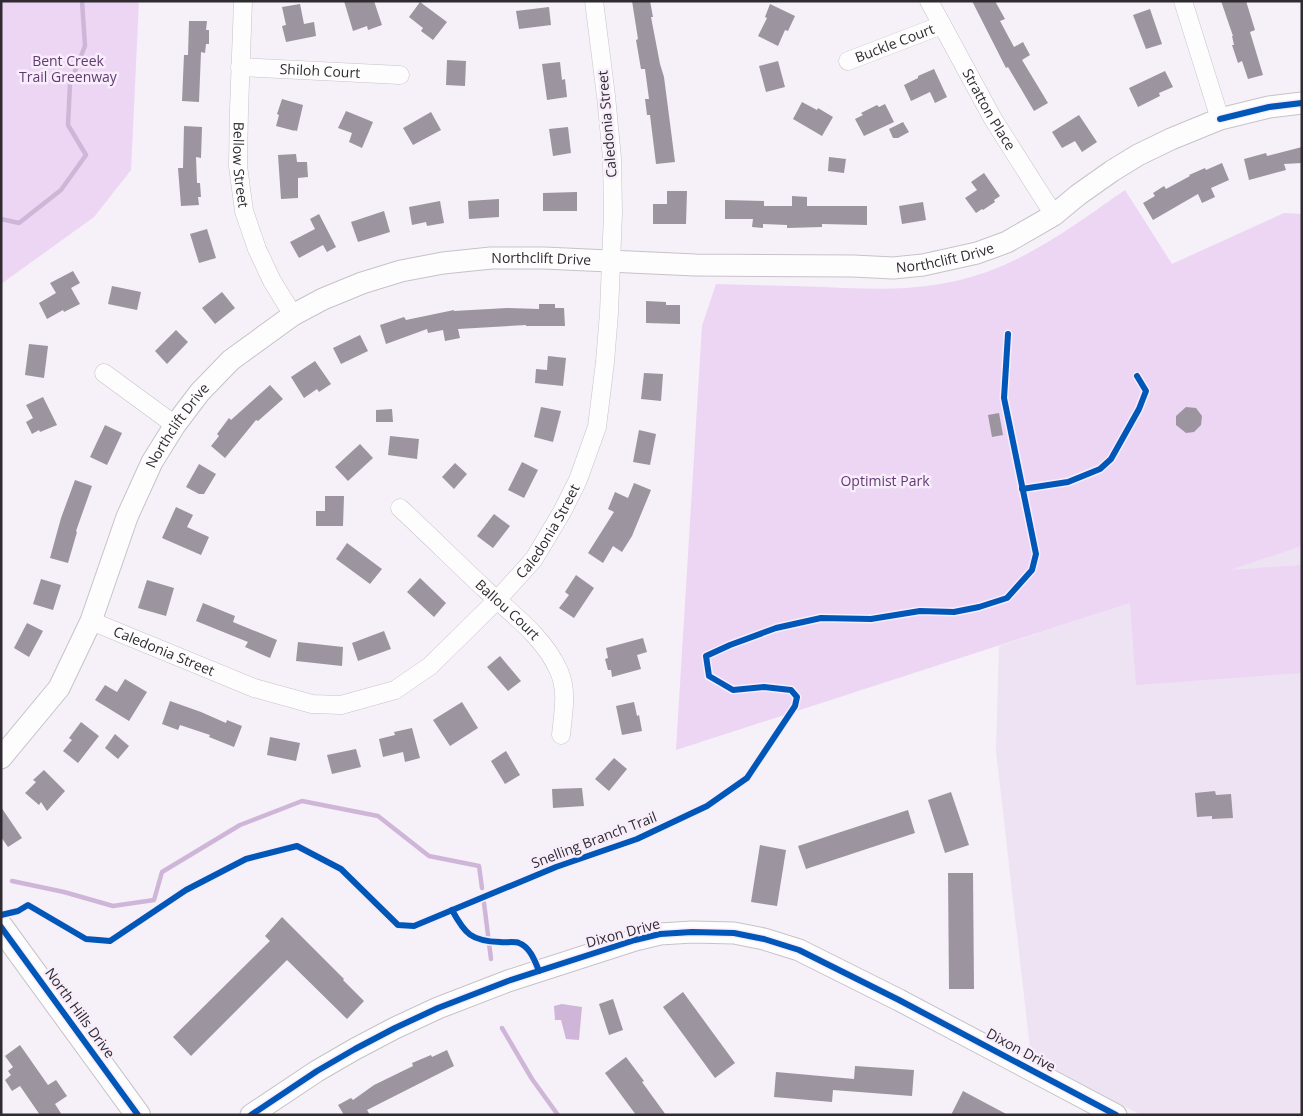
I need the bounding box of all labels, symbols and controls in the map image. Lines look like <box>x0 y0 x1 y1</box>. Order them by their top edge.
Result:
street label: Buckle Court <box>852 19 937 66</box>
park label: Bent Creek Trail Greenway <box>19 51 118 86</box>
street label: Shiloh Court <box>279 59 361 82</box>
street label: Stratton Place <box>958 65 1020 154</box>
street label: Caledonia Street <box>592 70 621 178</box>
street label: Bellow Street <box>229 122 253 209</box>
street label: Northclift Drive <box>895 238 997 277</box>
street label: Northclift Drive <box>491 248 592 269</box>
street label: Northclift Drive <box>141 378 213 471</box>
park label: Optimist Park <box>840 471 930 490</box>
street label: Caledonia Street <box>511 481 583 582</box>
street label: Ballou Court <box>472 575 544 644</box>
street label: Caledonia Street <box>111 621 218 680</box>
street label: Snelling Branch Trail <box>528 807 659 872</box>
street label: Dixon Drive <box>584 913 662 952</box>
street label: North Hills Drive <box>41 964 120 1062</box>
street label: Dixon Drive <box>983 1023 1059 1076</box>

